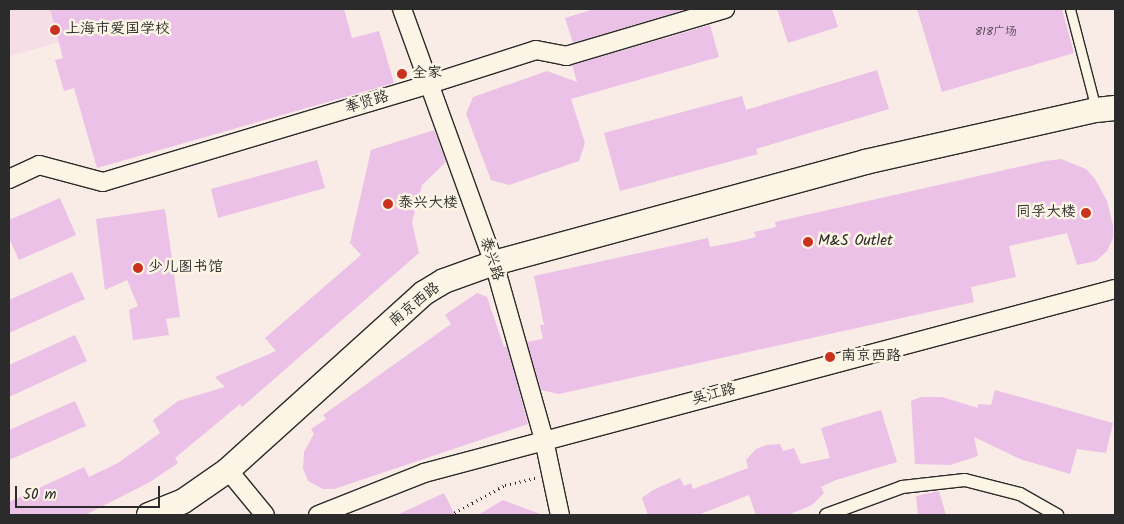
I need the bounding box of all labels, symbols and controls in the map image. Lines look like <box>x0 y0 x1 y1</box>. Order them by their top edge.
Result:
place label: 上海市爱国学校 <box>65 21 170 39</box>
marker: 上海市爱国学校 <box>49 24 61 36</box>
house number: 818广场 <box>975 25 1017 39</box>
place label: 全家 <box>412 65 442 83</box>
marker: 全家 <box>396 68 408 80</box>
street label: 奉贤路 <box>343 88 391 118</box>
place label: 泰兴大楼 <box>398 195 458 213</box>
marker: 泰兴大楼 <box>382 198 394 210</box>
place label: 同孚大楼 <box>1016 204 1076 222</box>
marker: 同孚大楼 <box>1080 207 1092 219</box>
place label: M&S Outlet <box>818 233 893 251</box>
street label: 泰兴路 <box>475 235 507 283</box>
marker: M&S Outlet <box>802 236 814 248</box>
place label: 少儿图书馆 <box>148 259 223 277</box>
marker: 少儿图书馆 <box>132 262 144 274</box>
street label: 南京西路 <box>386 279 444 331</box>
place label: 南京西路 <box>841 348 901 366</box>
marker: 南京西路 <box>823 350 837 364</box>
street label: 吴江路 <box>690 380 738 410</box>
scale bar <box>18 476 162 508</box>
text: 50 m <box>23 483 57 507</box>

